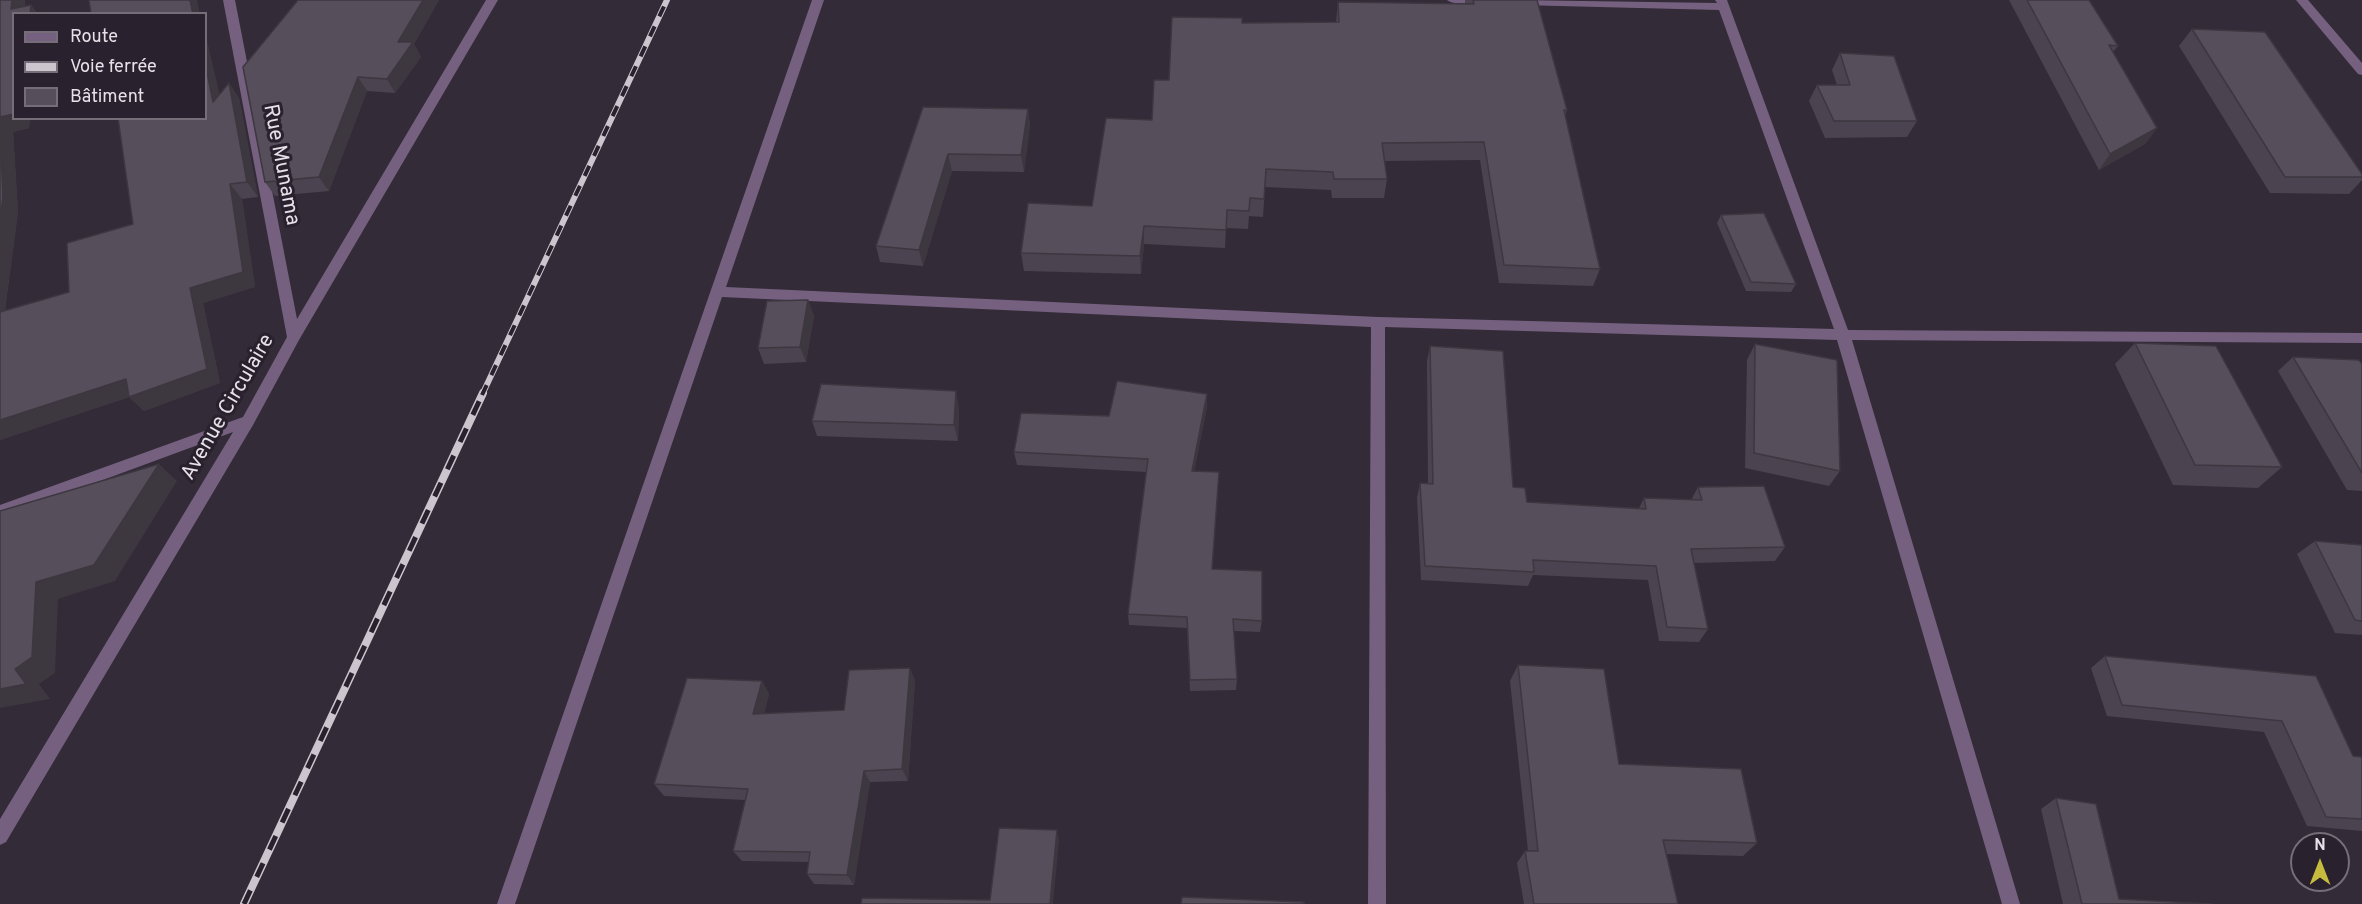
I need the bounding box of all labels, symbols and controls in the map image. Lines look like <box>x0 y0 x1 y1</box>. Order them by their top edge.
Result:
legend <box>12 12 207 120</box>
text: Route <box>70 26 118 49</box>
text: Voie ferrée <box>70 56 157 79</box>
text: Bâtiment <box>70 86 144 109</box>
street label: Rue Munama <box>256 102 304 228</box>
street label: Avenue Circulaire <box>177 330 281 486</box>
north arrow <box>2290 832 2350 892</box>
text: N <box>2314 836 2326 856</box>

